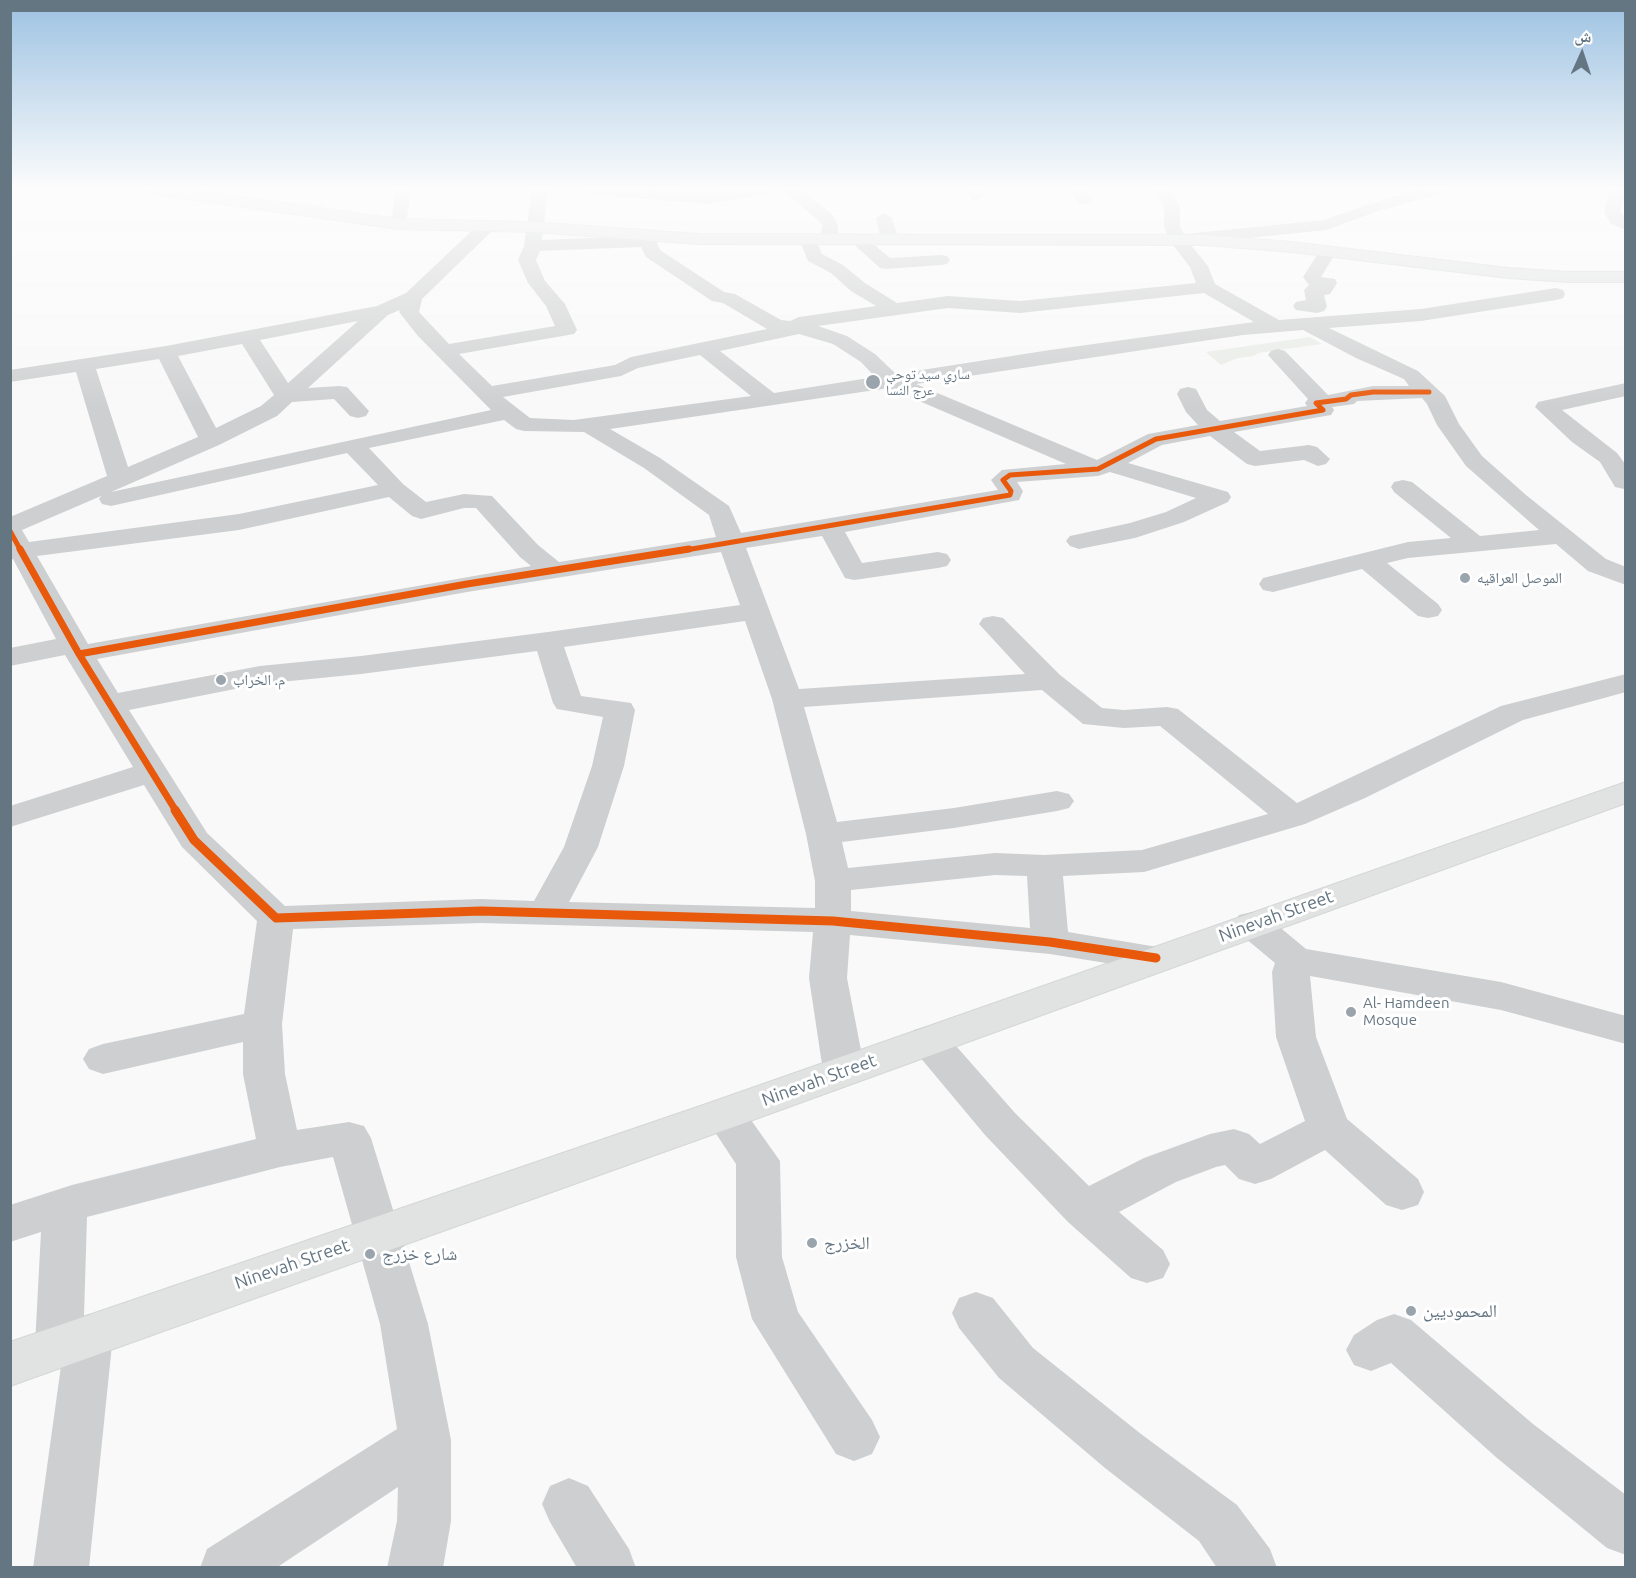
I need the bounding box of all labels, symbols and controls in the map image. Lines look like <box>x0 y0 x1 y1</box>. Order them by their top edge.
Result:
north arrow <box>1552 24 1612 84</box>
text: ش <box>1574 27 1592 45</box>
place label: ساري سيد توحي عرج النسا <box>886 366 970 398</box>
marker: ساري سيد توحي عرج النسا <box>864 373 882 391</box>
place label: الموصل العراقيه <box>1477 569 1562 587</box>
marker: الموصل العراقيه <box>1458 571 1472 585</box>
place label: م. الخراب <box>233 671 285 689</box>
marker: م. الخراب <box>214 673 228 687</box>
street label: Ninevah Street <box>1216 885 1336 947</box>
place label: Al- Hamdeen Mosque <box>1363 994 1449 1029</box>
marker: Al- Hamdeen Mosque <box>1344 1005 1358 1019</box>
street label: Ninevah Street <box>759 1049 879 1111</box>
place label: الخزرج <box>824 1232 870 1254</box>
street label: Ninevah Street <box>232 1234 352 1294</box>
marker: الخزرج <box>805 1236 819 1250</box>
place label: شارع خزرج <box>382 1243 457 1265</box>
marker: شارع خزرج <box>363 1247 377 1261</box>
place label: المحموديين <box>1423 1300 1497 1322</box>
marker: المحموديين <box>1404 1304 1418 1318</box>

